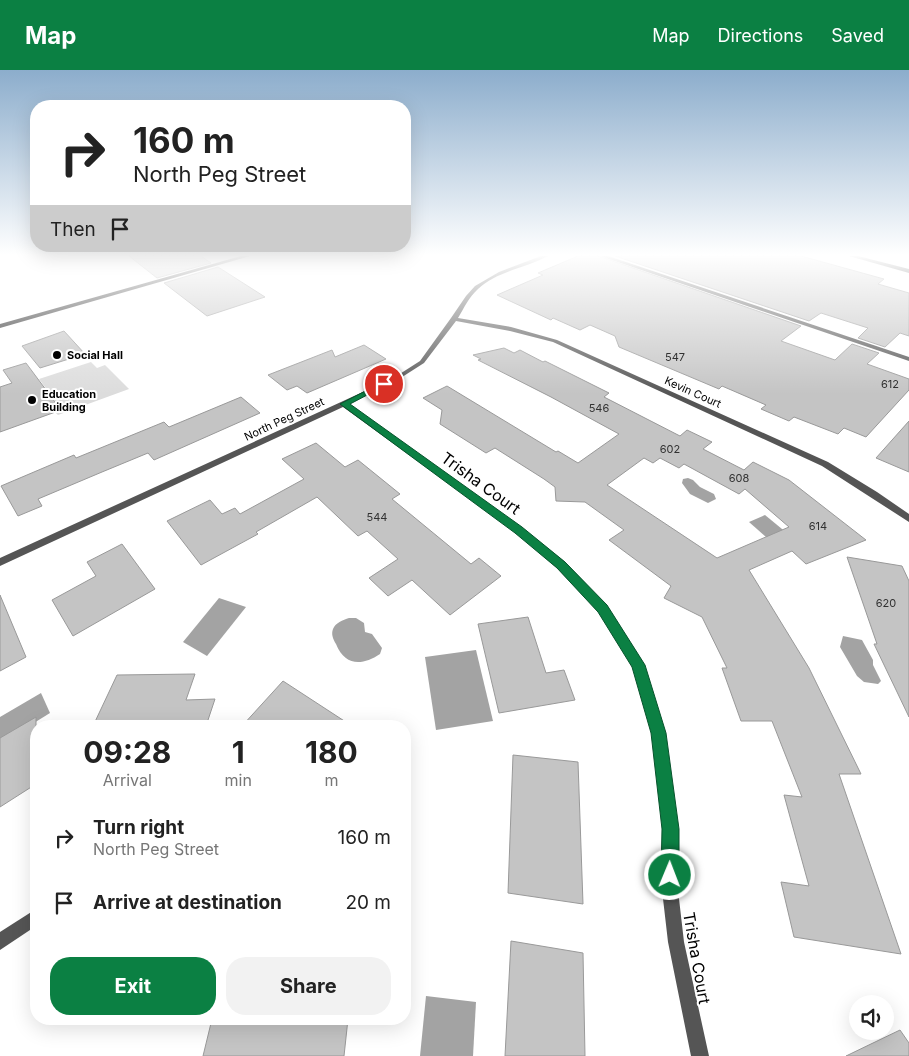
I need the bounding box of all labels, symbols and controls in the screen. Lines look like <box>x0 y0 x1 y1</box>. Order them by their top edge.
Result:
text: Map <box>25 21 76 50</box>
text: Map <box>652 25 690 46</box>
text: Directions <box>718 25 803 46</box>
text: Saved <box>831 25 884 46</box>
text: 160 m <box>133 119 235 161</box>
icon: right <box>50 120 115 185</box>
text: North Peg Street <box>133 161 306 187</box>
icon: arrive <box>106 215 134 243</box>
text: Then <box>50 218 96 241</box>
place label: Social Hall <box>67 348 123 362</box>
marker: Social Hall <box>51 349 63 361</box>
house number: 547 <box>665 350 685 364</box>
pin <box>363 363 405 405</box>
icon: arrive <box>370 370 398 398</box>
street label: Kevin Court <box>662 373 724 411</box>
house number: 612 <box>881 377 899 391</box>
place label: Education Building <box>42 387 96 414</box>
marker: Education Building <box>26 394 38 406</box>
street label: North Peg Street <box>242 394 327 444</box>
house number: 546 <box>589 401 609 415</box>
house number: 602 <box>660 442 680 456</box>
street label: Trisha Court <box>437 448 525 518</box>
house number: 608 <box>729 471 749 485</box>
house number: 544 <box>367 510 387 524</box>
house number: 614 <box>809 519 827 533</box>
house number: 620 <box>876 596 896 610</box>
text: 09:28 <box>83 734 171 770</box>
text: 1 <box>232 734 245 770</box>
text: 180 <box>305 734 358 770</box>
text: Arrival <box>103 770 152 790</box>
text: min <box>225 770 252 790</box>
text: m <box>324 770 338 790</box>
text: Turn right <box>93 816 184 839</box>
icon: right <box>50 824 78 852</box>
text: 160 m <box>338 826 391 849</box>
text: North Peg Street <box>93 839 219 859</box>
position arrow <box>643 848 695 900</box>
icon: arrive <box>50 889 78 917</box>
text: Arrive at destination <box>93 891 282 914</box>
text: 20 m <box>345 891 391 914</box>
street label: Trisha Court <box>679 910 715 1006</box>
button: Exit <box>50 957 216 1015</box>
button: Share <box>226 957 391 1015</box>
map controls <box>849 995 894 1040</box>
button: sound <box>849 995 894 1040</box>

